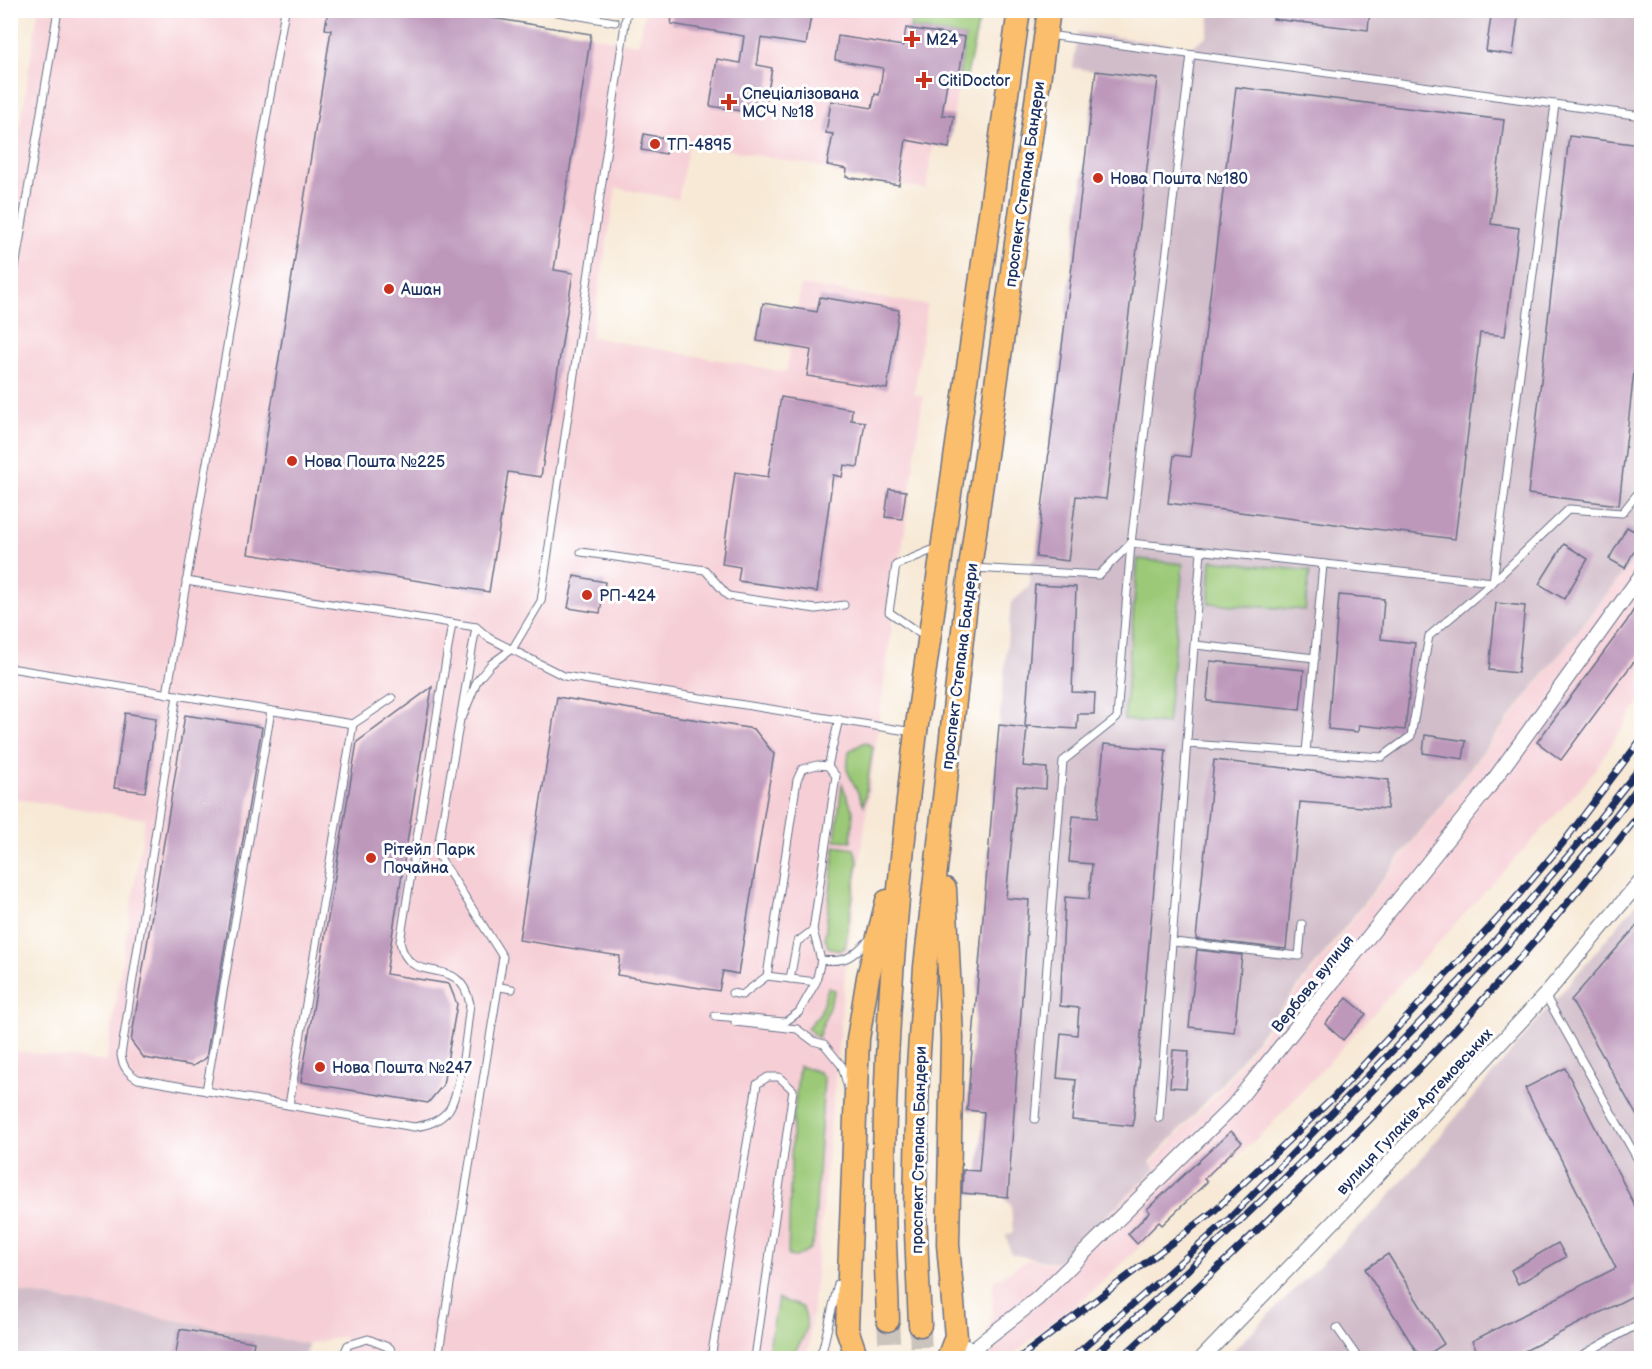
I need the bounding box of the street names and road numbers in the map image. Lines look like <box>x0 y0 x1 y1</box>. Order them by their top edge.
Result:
street label: проспект Степана Бандери <box>1002 80 1049 288</box>
street label: проспект Степана Бандери <box>938 562 983 771</box>
street label: Вербова вулиця <box>1268 931 1358 1036</box>
street label: вулиця Гулаків-Артемовських <box>1333 1025 1497 1199</box>
street label: проспект Степана Бандери <box>908 1046 931 1254</box>

